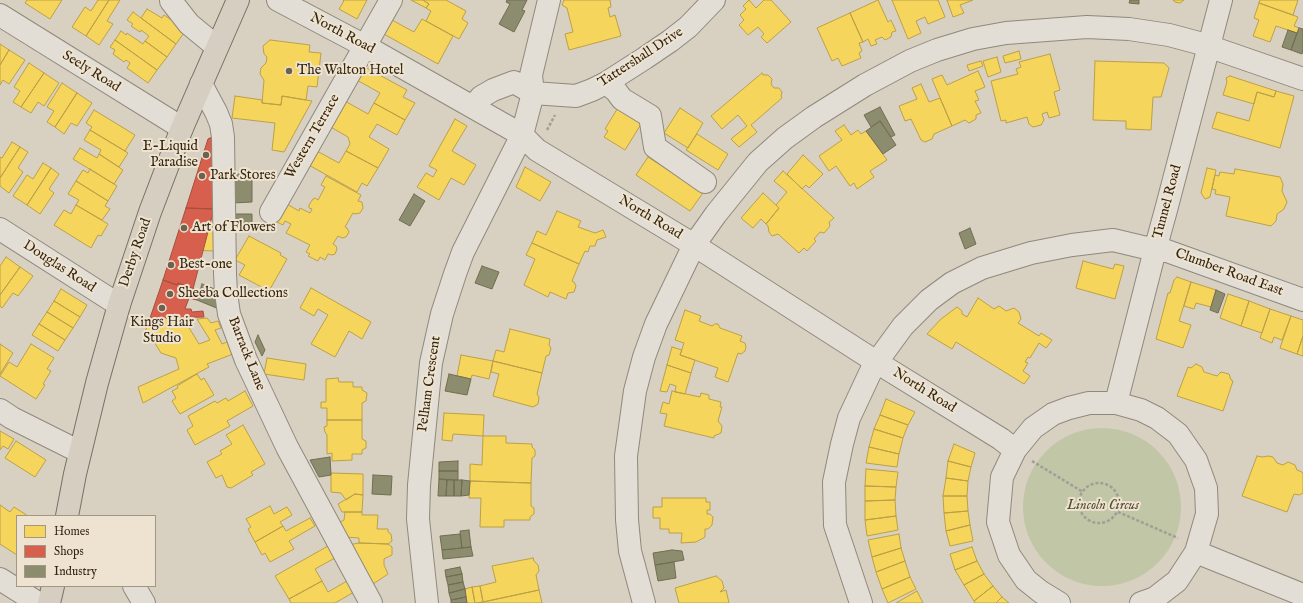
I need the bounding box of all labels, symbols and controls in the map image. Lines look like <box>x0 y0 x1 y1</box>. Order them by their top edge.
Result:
street label: North Road <box>307 10 377 58</box>
street label: Tattershall Drive <box>595 24 687 92</box>
street label: Seely Road <box>59 48 123 96</box>
place label: The Walton Hotel <box>297 63 404 79</box>
marker: The Walton Hotel <box>284 66 294 76</box>
street label: Western Terrace <box>282 92 344 182</box>
place label: E-Liquid Paradise <box>143 139 198 172</box>
marker: E-Liquid Paradise <box>201 150 211 160</box>
street label: Tunnel Road <box>1150 163 1186 241</box>
place label: Park Stores <box>210 168 276 184</box>
marker: Park Stores <box>197 171 207 181</box>
street label: North Road <box>615 192 685 244</box>
street label: Derby Road <box>116 216 156 290</box>
place label: Art of Flowers <box>192 220 276 236</box>
marker: Art of Flowers <box>179 223 189 233</box>
street label: Douglas Road <box>20 237 98 297</box>
street label: Clumber Road East <box>1173 246 1285 300</box>
place label: Best-one <box>179 257 232 273</box>
marker: Best-one <box>166 260 176 270</box>
place label: Sheeba Collections <box>178 286 288 302</box>
marker: Sheeba Collections <box>165 289 175 299</box>
marker: Kings Hair Studio <box>157 303 167 313</box>
place label: Kings Hair Studio <box>130 315 194 348</box>
street label: Barrack Lane <box>224 315 268 393</box>
street label: Pelham Crescent <box>415 335 445 433</box>
street label: North Road <box>889 365 959 417</box>
park label: Lincoln Circus <box>1067 498 1139 514</box>
legend <box>16 515 156 587</box>
text: Homes <box>54 524 90 539</box>
text: Shops <box>54 544 84 559</box>
text: Industry <box>54 564 97 579</box>

